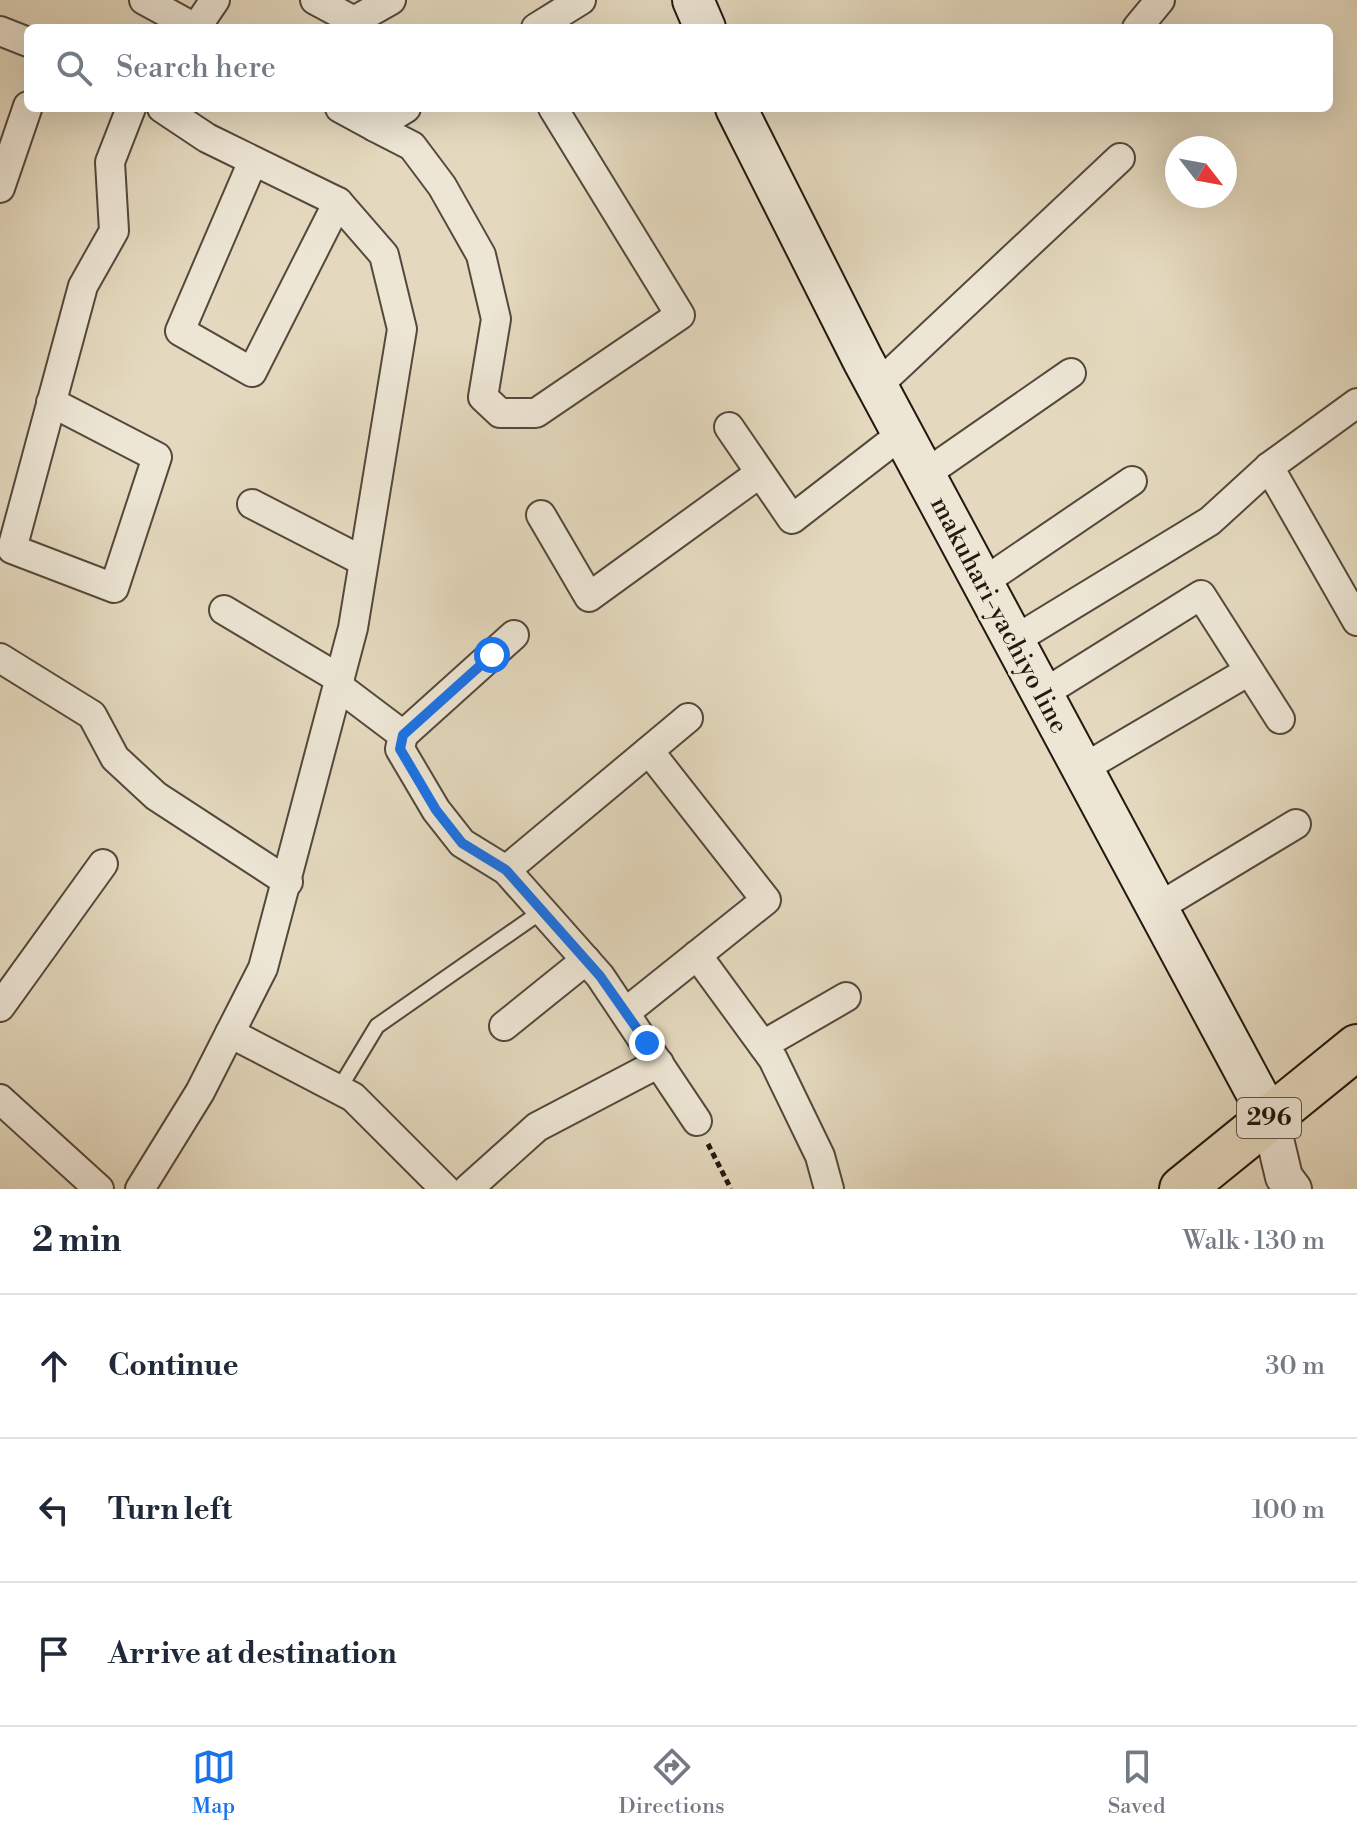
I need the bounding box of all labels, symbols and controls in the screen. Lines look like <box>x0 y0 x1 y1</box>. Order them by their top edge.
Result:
search box <box>24 24 1333 112</box>
icon: search <box>52 46 96 90</box>
text: Search here <box>116 49 276 87</box>
north arrow <box>1165 136 1237 208</box>
street label: makuhari-yachiyo line <box>923 491 1075 739</box>
route start <box>474 637 510 673</box>
route end <box>629 1025 665 1061</box>
road number: 296 <box>1237 1098 1301 1138</box>
text: 2 min <box>32 1220 121 1262</box>
text: Walk · 130 m <box>1183 1225 1325 1257</box>
icon: ahead <box>32 1344 76 1388</box>
text: Continue <box>108 1347 239 1385</box>
text: 30 m <box>1265 1350 1325 1382</box>
icon: left <box>32 1488 76 1532</box>
text: Turn left <box>108 1491 232 1529</box>
text: 100 m <box>1252 1494 1325 1526</box>
icon: arrive <box>32 1632 76 1676</box>
text: Arrive at destination <box>108 1635 397 1673</box>
tab: Map <box>192 1745 236 1820</box>
tab: Directions <box>619 1745 725 1820</box>
tab: Saved <box>1108 1745 1165 1820</box>

